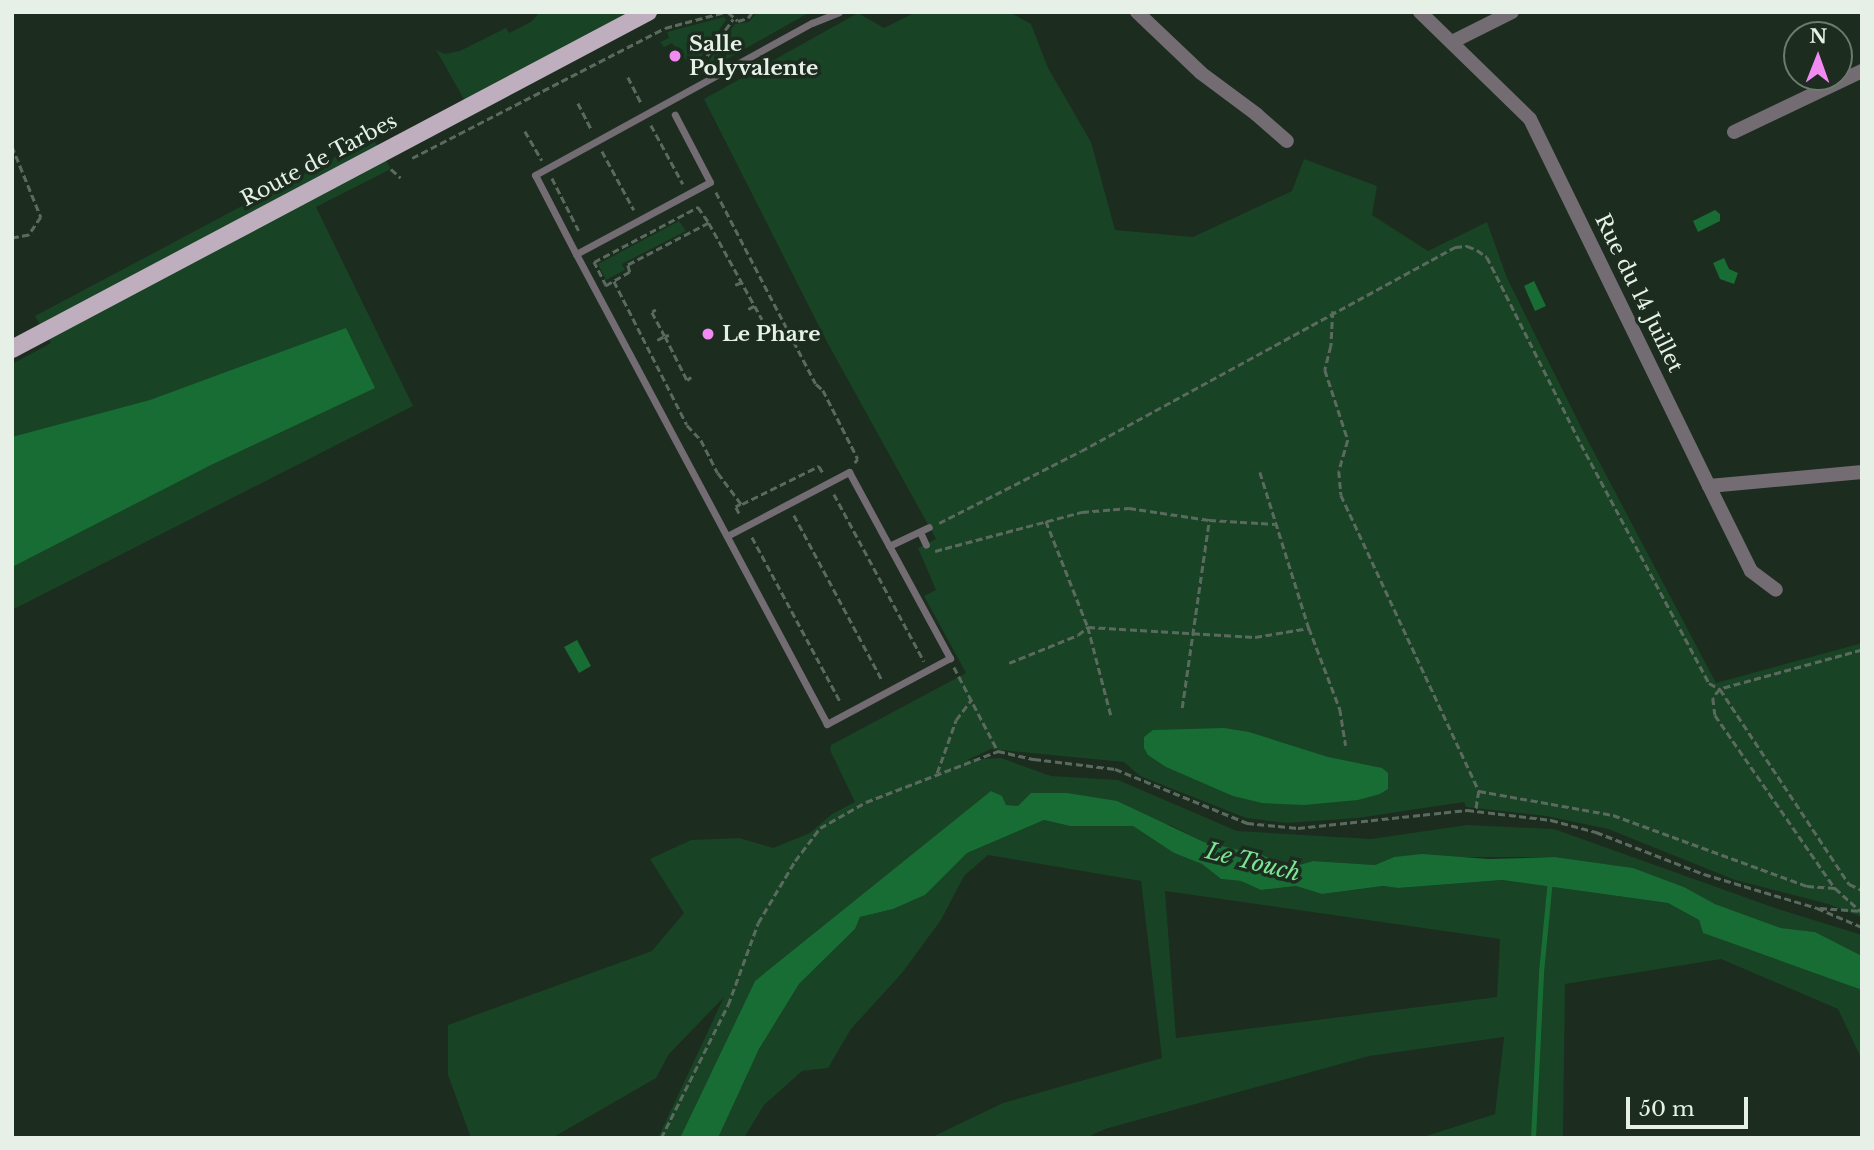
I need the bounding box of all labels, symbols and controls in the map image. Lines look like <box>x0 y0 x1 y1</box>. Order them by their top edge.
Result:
north arrow <box>1783 21 1853 91</box>
text: N <box>1809 25 1827 48</box>
place label: Salle Polyvalente <box>689 31 818 81</box>
marker: Salle Polyvalente <box>667 48 683 64</box>
street label: Route de Tarbes <box>236 108 402 212</box>
street label: Rue du 14 Juillet <box>1590 210 1688 376</box>
place label: Le Phare <box>722 321 820 347</box>
marker: Le Phare <box>700 326 716 342</box>
water label: Le Touch <box>1202 837 1304 887</box>
scale bar <box>1629 1084 1752 1128</box>
text: 50 m <box>1639 1096 1694 1122</box>

